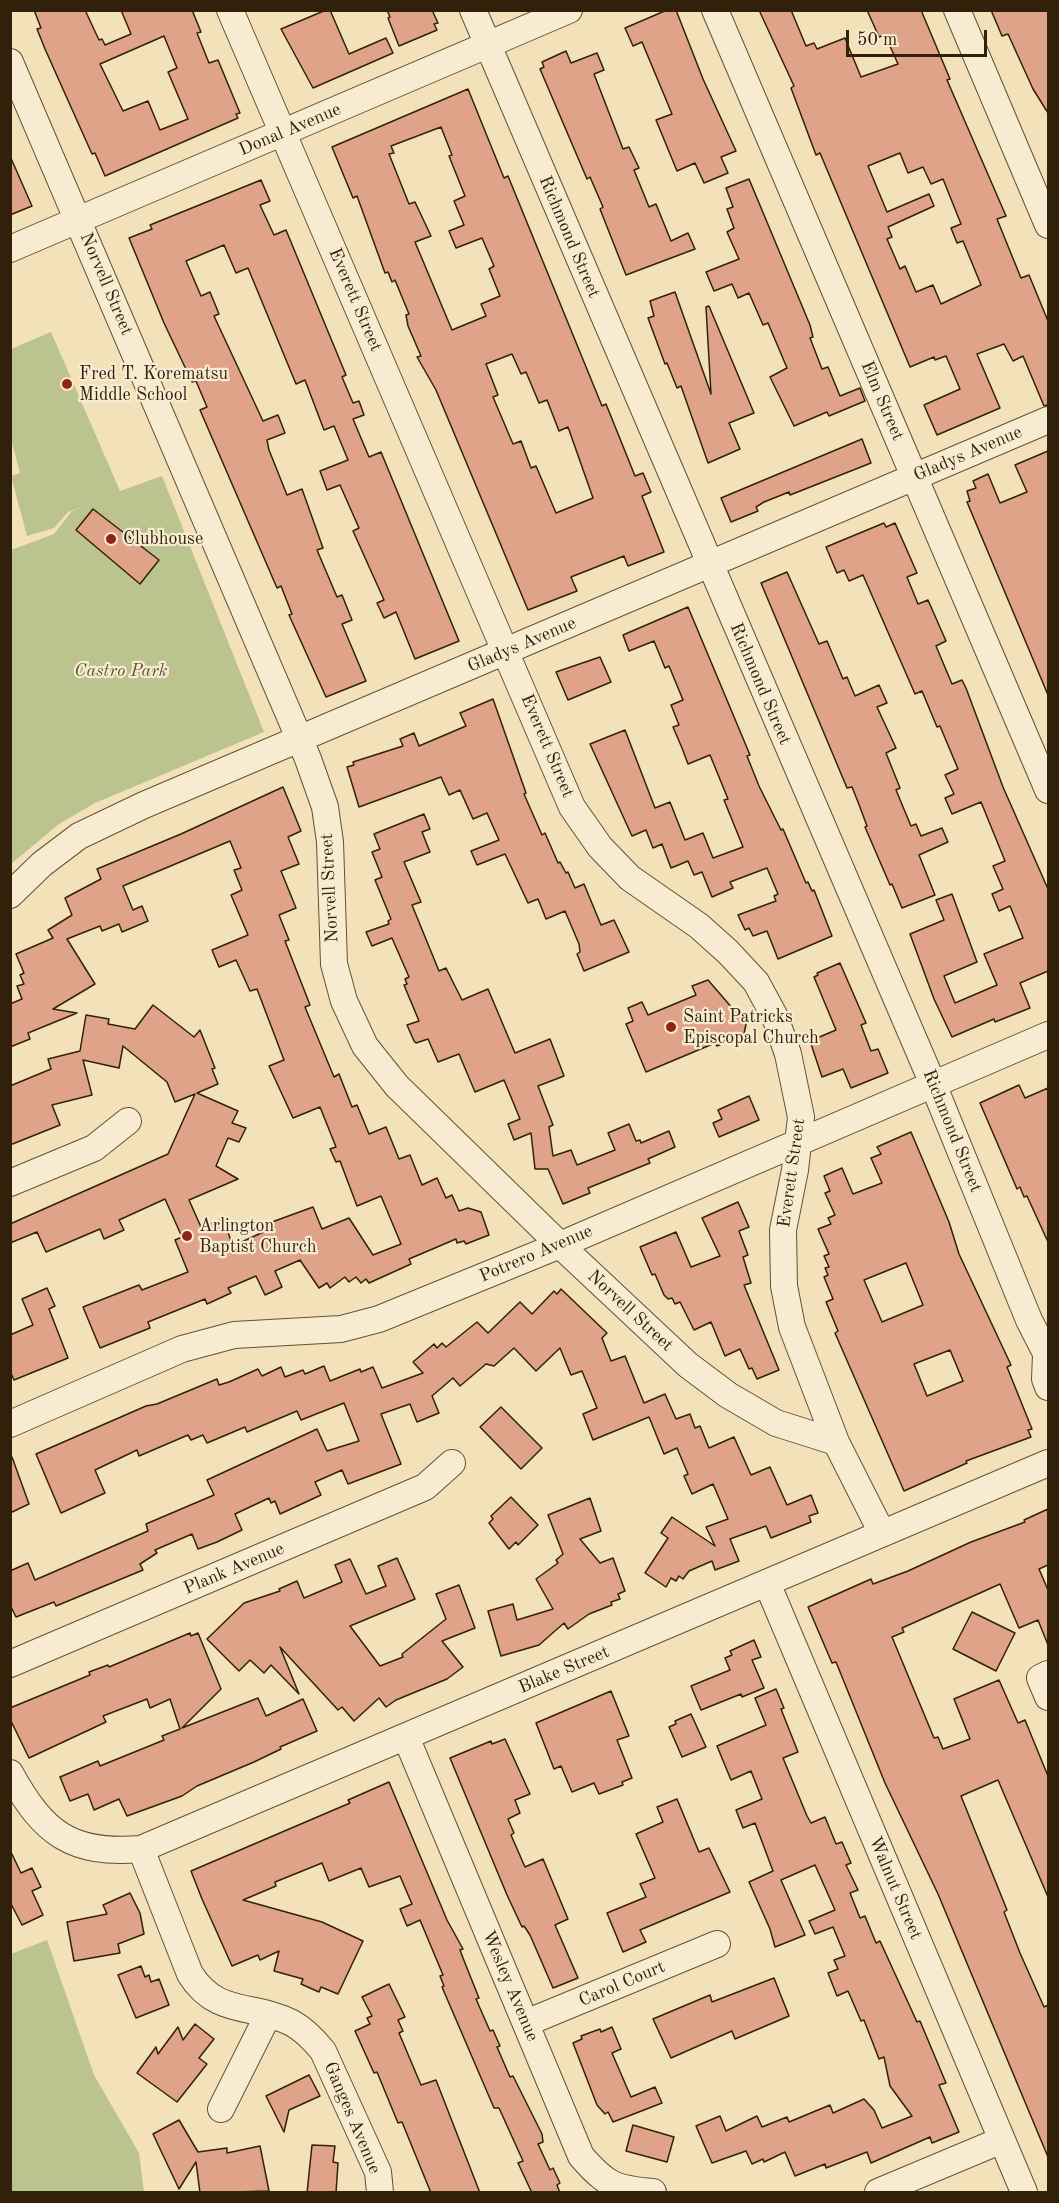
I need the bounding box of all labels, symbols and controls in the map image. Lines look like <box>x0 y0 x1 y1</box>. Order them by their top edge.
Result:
scale bar <box>849 18 990 56</box>
text: 50 m <box>857 31 897 49</box>
street label: Donal Avenue <box>236 99 344 161</box>
street label: Richmond Street <box>534 173 604 301</box>
street label: Norvell Street <box>75 229 137 339</box>
street label: Everett Street <box>323 245 387 355</box>
street label: Elm Street <box>856 358 908 444</box>
place label: Fred T. Korematsu Middle School <box>79 363 228 406</box>
marker: Fred T. Korematsu Middle School <box>60 377 74 391</box>
street label: Gladys Avenue <box>911 421 1025 487</box>
place label: Clubhouse <box>123 528 203 550</box>
marker: Clubhouse <box>104 532 118 546</box>
street label: Gladys Avenue <box>465 612 579 678</box>
street label: Richmond Street <box>725 620 795 748</box>
park label: Castro Park <box>74 660 168 682</box>
street label: Everett Street <box>515 691 579 801</box>
street label: Norvell Street <box>316 833 344 943</box>
place label: Saint Patricks Episcopal Church <box>683 1006 819 1048</box>
marker: Saint Patricks Episcopal Church <box>664 1020 678 1034</box>
street label: Richmond Street <box>918 1066 986 1196</box>
street label: Everett Street <box>774 1117 810 1229</box>
place label: Arlington Baptist Church <box>199 1215 316 1258</box>
street label: Potrero Avenue <box>476 1220 596 1288</box>
marker: Arlington Baptist Church <box>180 1229 194 1243</box>
street label: Norvell Street <box>583 1266 677 1356</box>
street label: Plank Avenue <box>180 1538 288 1600</box>
street label: Blake Street <box>515 1641 613 1699</box>
street label: Walnut Street <box>864 1833 926 1943</box>
street label: Wesley Avenue <box>477 1927 543 2045</box>
street label: Carol Court <box>576 1956 668 2012</box>
street label: Ganges Avenue <box>319 2059 385 2177</box>

